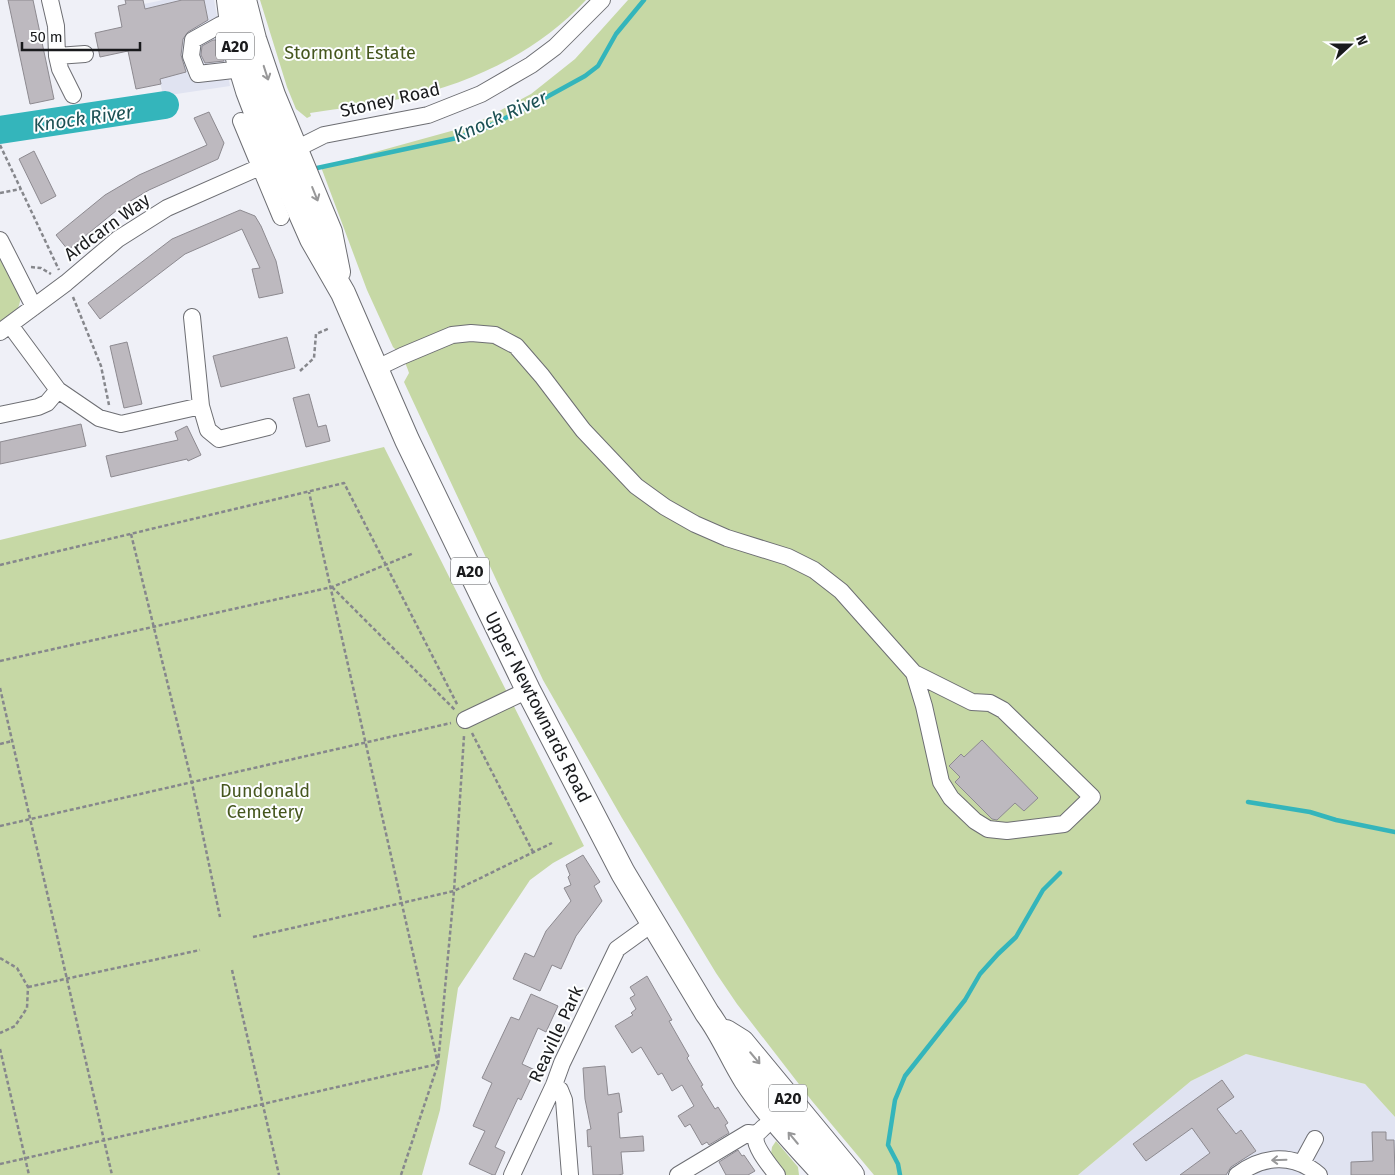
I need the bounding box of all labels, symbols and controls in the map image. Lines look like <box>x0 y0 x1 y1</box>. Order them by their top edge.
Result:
scale bar <box>22 20 140 52</box>
north arrow <box>1325 20 1375 70</box>
text: 50 m <box>30 28 63 46</box>
road number: A20 <box>216 32 254 59</box>
text: N <box>1352 33 1371 48</box>
park label: Stormont Estate <box>284 42 416 64</box>
one-way arrow <box>261 64 271 80</box>
street label: Stoney Road <box>338 78 442 122</box>
water label: Knock River <box>450 85 551 147</box>
water label: Knock River <box>32 100 135 137</box>
one-way arrow <box>311 186 320 201</box>
street label: Ardcarn Way <box>60 188 154 265</box>
road number: A20 <box>451 558 489 584</box>
street label: Upper Newtownards Road <box>480 608 596 806</box>
park label: Dundonald Cemetery <box>220 780 310 823</box>
street label: Reaville Park <box>524 981 588 1086</box>
one-way arrow <box>749 1052 761 1065</box>
road number: A20 <box>769 1084 807 1112</box>
one-way arrow <box>787 1132 798 1145</box>
one-way arrow <box>1271 1155 1287 1165</box>

